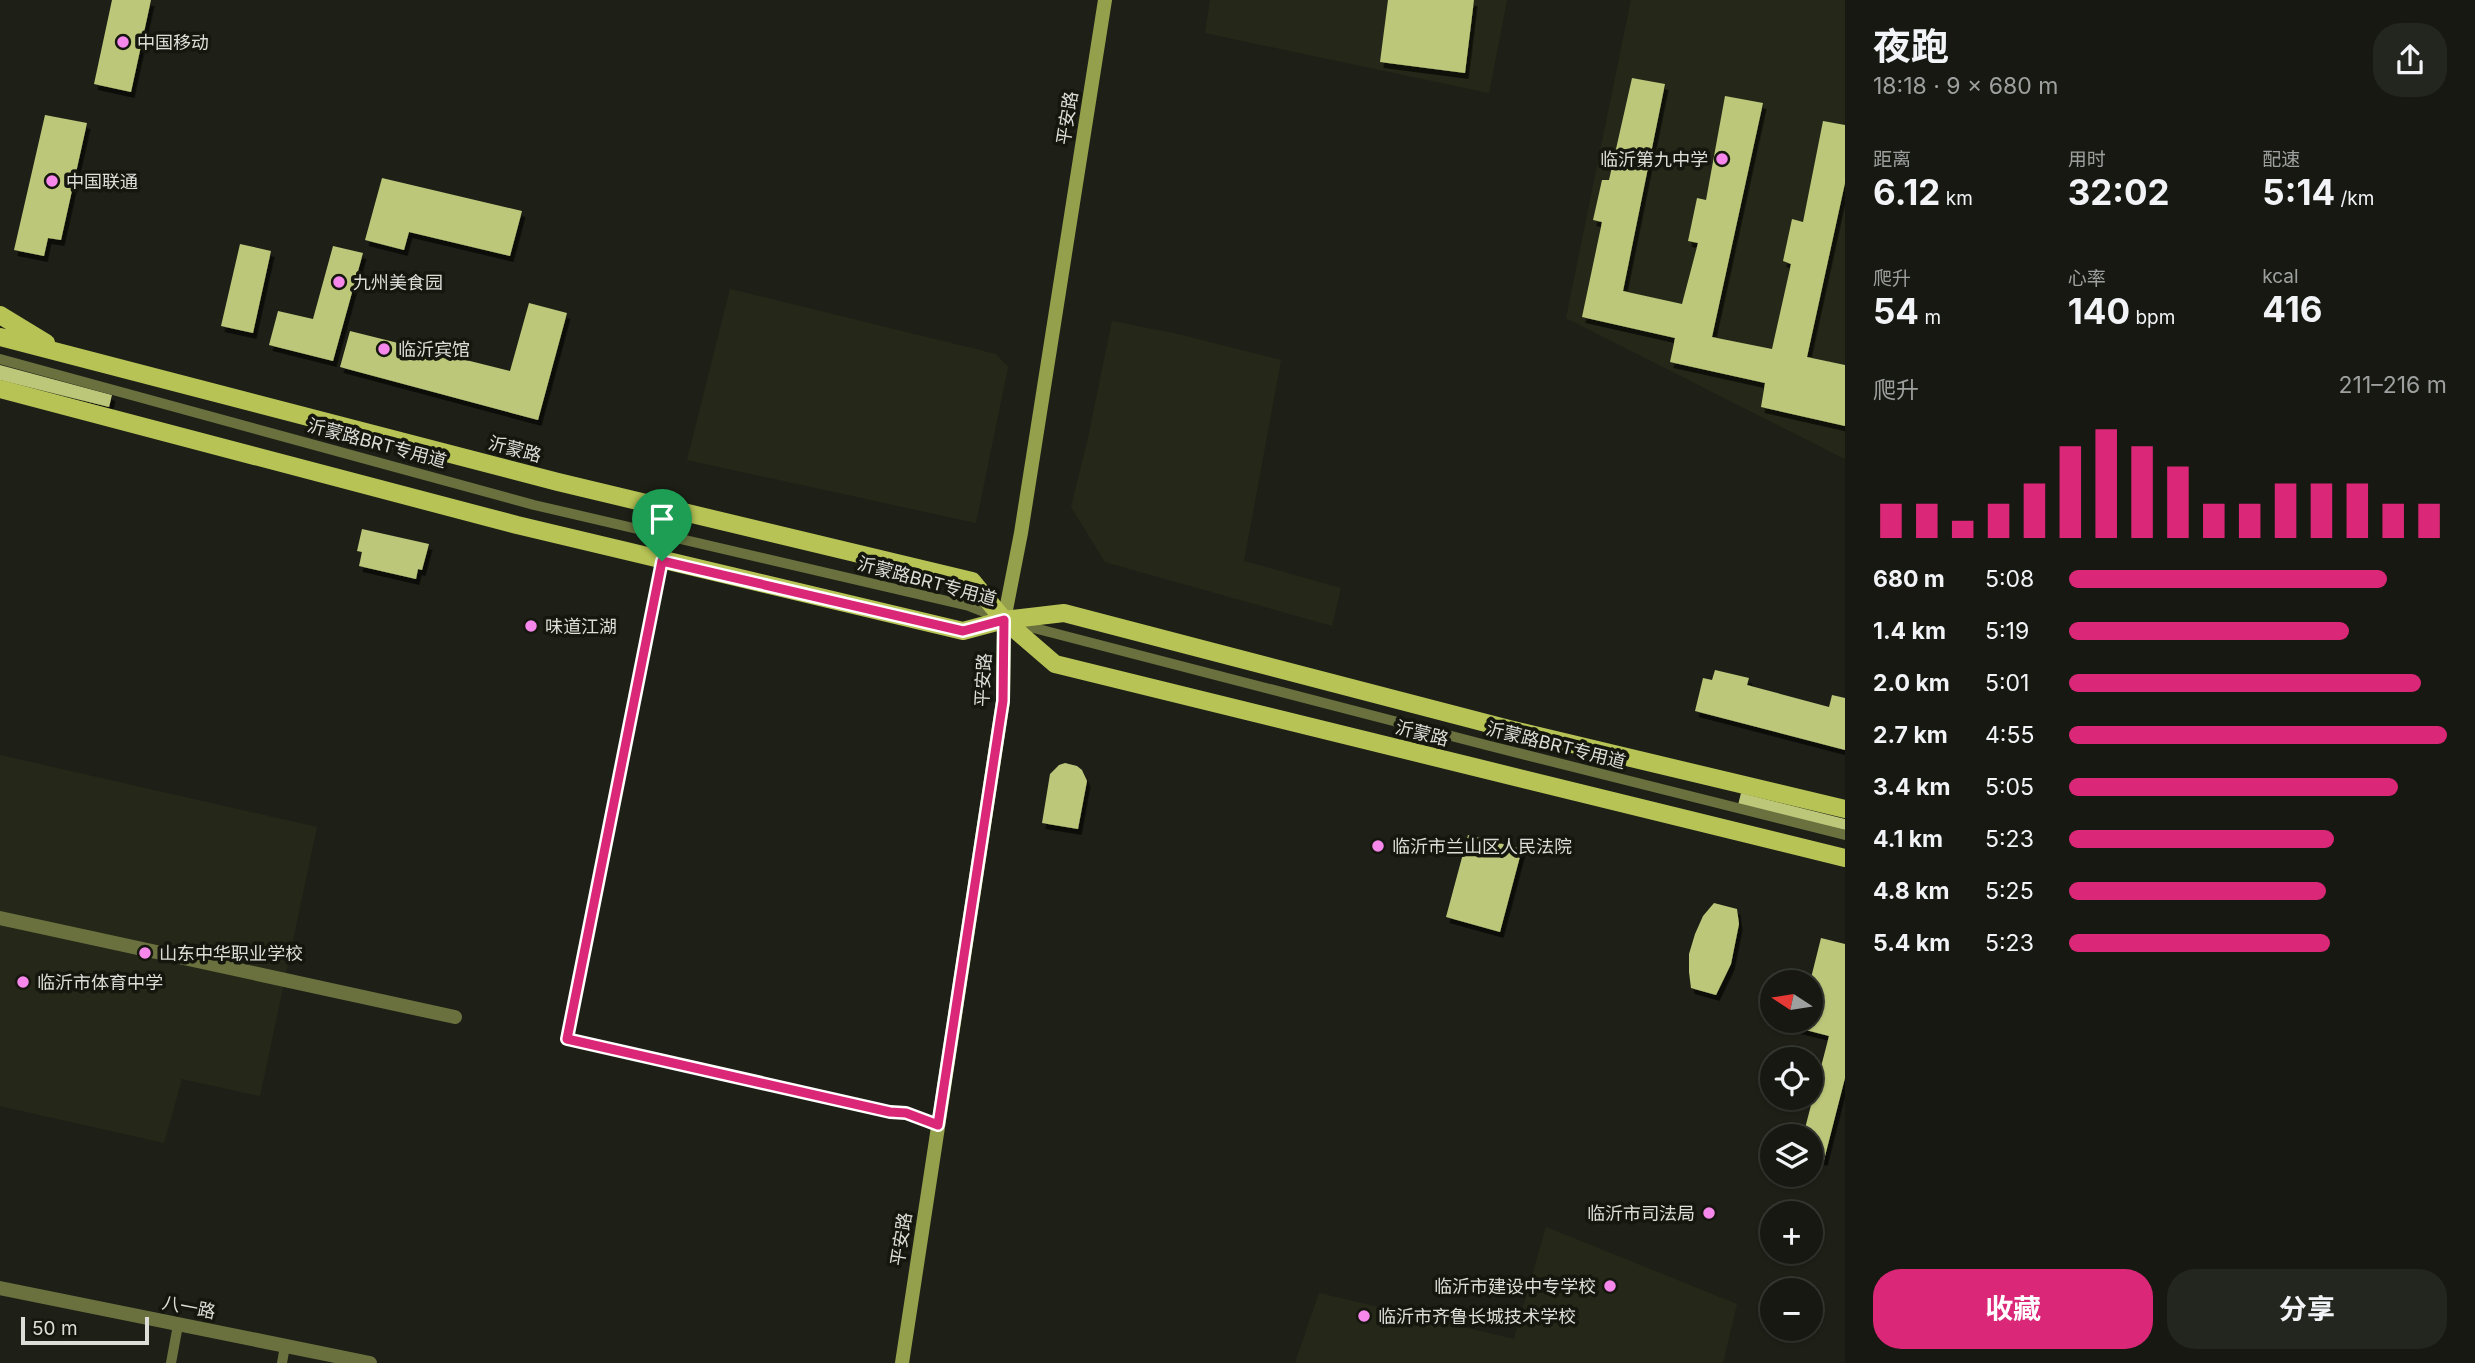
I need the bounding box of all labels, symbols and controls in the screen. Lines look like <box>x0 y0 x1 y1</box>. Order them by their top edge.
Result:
text: 夜跑 <box>1873 23 1949 69</box>
button: share <box>2373 23 2447 97</box>
place label: 中国移动 <box>137 32 209 53</box>
marker: 中国移动 <box>115 34 131 50</box>
text: 18:18 · 9 × 680 m <box>1873 72 2058 100</box>
street label: 平安路 <box>1052 90 1082 146</box>
text: 距离 <box>1873 148 1911 171</box>
text: 用时 <box>2068 148 2106 171</box>
text: 配速 <box>2262 148 2300 171</box>
place label: 临沂第九中学 <box>1600 149 1708 170</box>
marker: 临沂第九中学 <box>1714 151 1730 167</box>
place label: 中国联通 <box>66 171 138 192</box>
text: 6.12 <box>1873 171 1940 213</box>
text: 32:02 <box>2068 171 2170 213</box>
text: 5:14 <box>2262 171 2335 213</box>
marker: 中国联通 <box>44 173 60 189</box>
text: km <box>1940 187 1973 210</box>
text: /km <box>2335 187 2374 210</box>
text: kcal <box>2262 265 2299 288</box>
text: 爬升 <box>1873 267 1911 290</box>
text: 心率 <box>2068 267 2106 290</box>
place label: 九州美食园 <box>353 272 443 293</box>
marker: 九州美食园 <box>331 274 347 290</box>
text: 416 <box>2262 288 2322 330</box>
text: 54 <box>1873 290 1919 332</box>
text: 140 <box>2068 290 2130 332</box>
text: m <box>1919 306 1941 329</box>
text: bpm <box>2130 306 2175 329</box>
place label: 临沂宾馆 <box>398 339 470 360</box>
marker: 临沂宾馆 <box>376 341 392 357</box>
text: 211–216 m <box>2339 371 2447 399</box>
text: 爬升 <box>1873 376 1919 404</box>
street label: 沂蒙路BRT专用道 <box>305 414 449 472</box>
street label: 沂蒙路 <box>486 432 544 466</box>
pin <box>632 489 692 561</box>
icon: arrive <box>643 500 681 538</box>
street label: 沂蒙路BRT专用道 <box>855 552 999 610</box>
text: 680 m <box>1873 565 1945 593</box>
text: 5:08 <box>1985 565 2034 593</box>
place label: 味道江湖 <box>545 616 617 637</box>
text: 1.4 km <box>1873 617 1946 645</box>
text: 5:19 <box>1985 617 2029 645</box>
marker: 味道江湖 <box>523 618 539 634</box>
street label: 平安路 <box>971 652 995 708</box>
text: 2.0 km <box>1873 669 1950 697</box>
text: 5:01 <box>1985 669 2029 697</box>
street label: 沂蒙路 <box>1393 716 1451 750</box>
street label: 沂蒙路BRT专用道 <box>1484 718 1628 772</box>
text: 2.7 km <box>1873 721 1948 749</box>
text: 4:55 <box>1985 721 2034 749</box>
text: 3.4 km <box>1873 773 1950 801</box>
text: 5:05 <box>1985 773 2034 801</box>
text: 4.1 km <box>1873 825 1943 853</box>
text: 5:23 <box>1985 825 2034 853</box>
place label: 临沂市兰山区人民法院 <box>1392 836 1572 857</box>
marker: 临沂市兰山区人民法院 <box>1370 838 1386 854</box>
text: 4.8 km <box>1873 877 1950 905</box>
text: 5:25 <box>1985 877 2034 905</box>
text: 5.4 km <box>1873 929 1950 957</box>
text: 5:23 <box>1985 929 2034 957</box>
place label: 山东中华职业学校 <box>159 943 303 964</box>
marker: 山东中华职业学校 <box>137 945 153 961</box>
north arrow <box>1760 970 1824 1032</box>
map controls <box>1760 970 1823 1341</box>
place label: 临沂市体育中学 <box>37 972 163 993</box>
marker: 临沂市体育中学 <box>15 974 31 990</box>
button: locate <box>1760 1047 1823 1110</box>
button: layers <box>1760 1124 1823 1187</box>
button: + <box>1760 1201 1823 1264</box>
place label: 临沂市司法局 <box>1587 1203 1695 1224</box>
marker: 临沂市司法局 <box>1701 1205 1717 1221</box>
street label: 平安路 <box>886 1211 916 1267</box>
button: 收藏 <box>1873 1269 2153 1349</box>
button: 分享 <box>2167 1269 2447 1349</box>
place label: 临沂市建设中专学校 <box>1434 1276 1596 1297</box>
marker: 临沂市建设中专学校 <box>1602 1278 1618 1294</box>
button: − <box>1760 1278 1823 1341</box>
street label: 八一路 <box>160 1292 218 1322</box>
place label: 临沂市齐鲁长城技术学校 <box>1378 1306 1576 1327</box>
marker: 临沂市齐鲁长城技术学校 <box>1356 1308 1372 1324</box>
scale bar <box>21 1314 149 1346</box>
text: 50 m <box>32 1317 78 1340</box>

